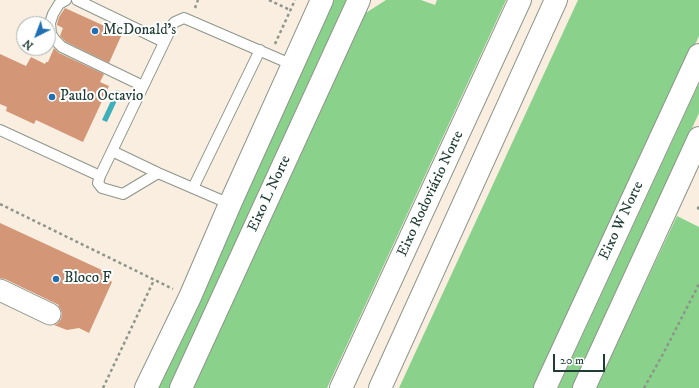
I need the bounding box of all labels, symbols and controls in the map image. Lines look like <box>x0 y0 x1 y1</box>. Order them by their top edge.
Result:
north arrow <box>16 16 56 56</box>
place label: McDonald's <box>103 22 176 40</box>
marker: McDonald's <box>90 26 100 36</box>
text: N <box>21 36 37 52</box>
place label: Paulo Octavio <box>60 88 143 106</box>
marker: Paulo Octavio <box>47 92 57 102</box>
street label: Eixo Rodoviário Norte <box>394 128 468 260</box>
street label: Eixo L Norte <box>244 153 296 235</box>
street label: Eixo W Norte <box>596 179 648 263</box>
place label: Bloco F <box>64 270 111 288</box>
marker: Bloco F <box>51 274 61 284</box>
scale bar <box>555 346 607 372</box>
text: 20 m <box>560 353 584 368</box>

